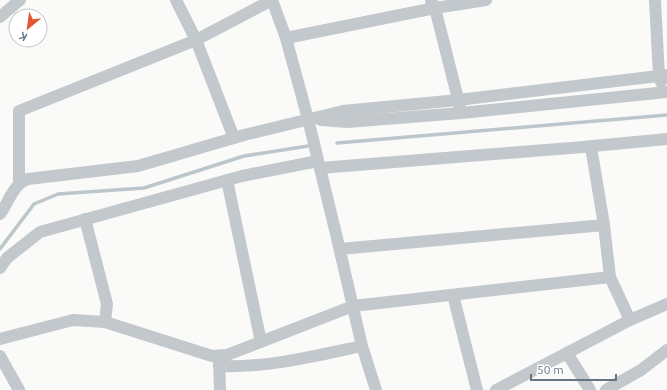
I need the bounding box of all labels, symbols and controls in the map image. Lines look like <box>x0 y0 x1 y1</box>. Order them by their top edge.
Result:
north arrow <box>8 8 48 48</box>
text: K <box>16 29 29 44</box>
scale bar <box>531 356 616 382</box>
text: 50 m <box>537 363 564 376</box>

